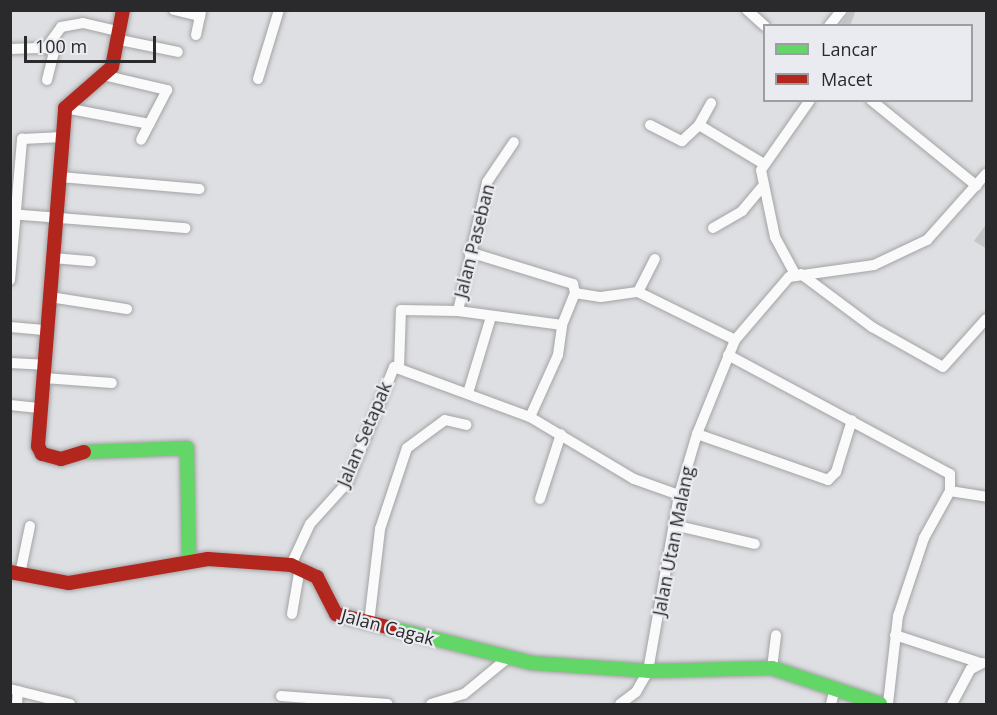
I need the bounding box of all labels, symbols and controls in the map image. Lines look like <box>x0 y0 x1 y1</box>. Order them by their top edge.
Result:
scale bar <box>27 24 159 62</box>
legend <box>763 24 973 102</box>
text: 100 m <box>35 34 87 58</box>
text: Lancar <box>821 37 877 61</box>
text: Macet <box>821 67 872 91</box>
street label: Jalan Paseban <box>449 182 499 300</box>
street label: Jalan Setapak <box>332 378 396 490</box>
street label: Jalan Utan Malang <box>648 464 698 618</box>
street label: Jalan Cagak <box>339 604 437 650</box>

